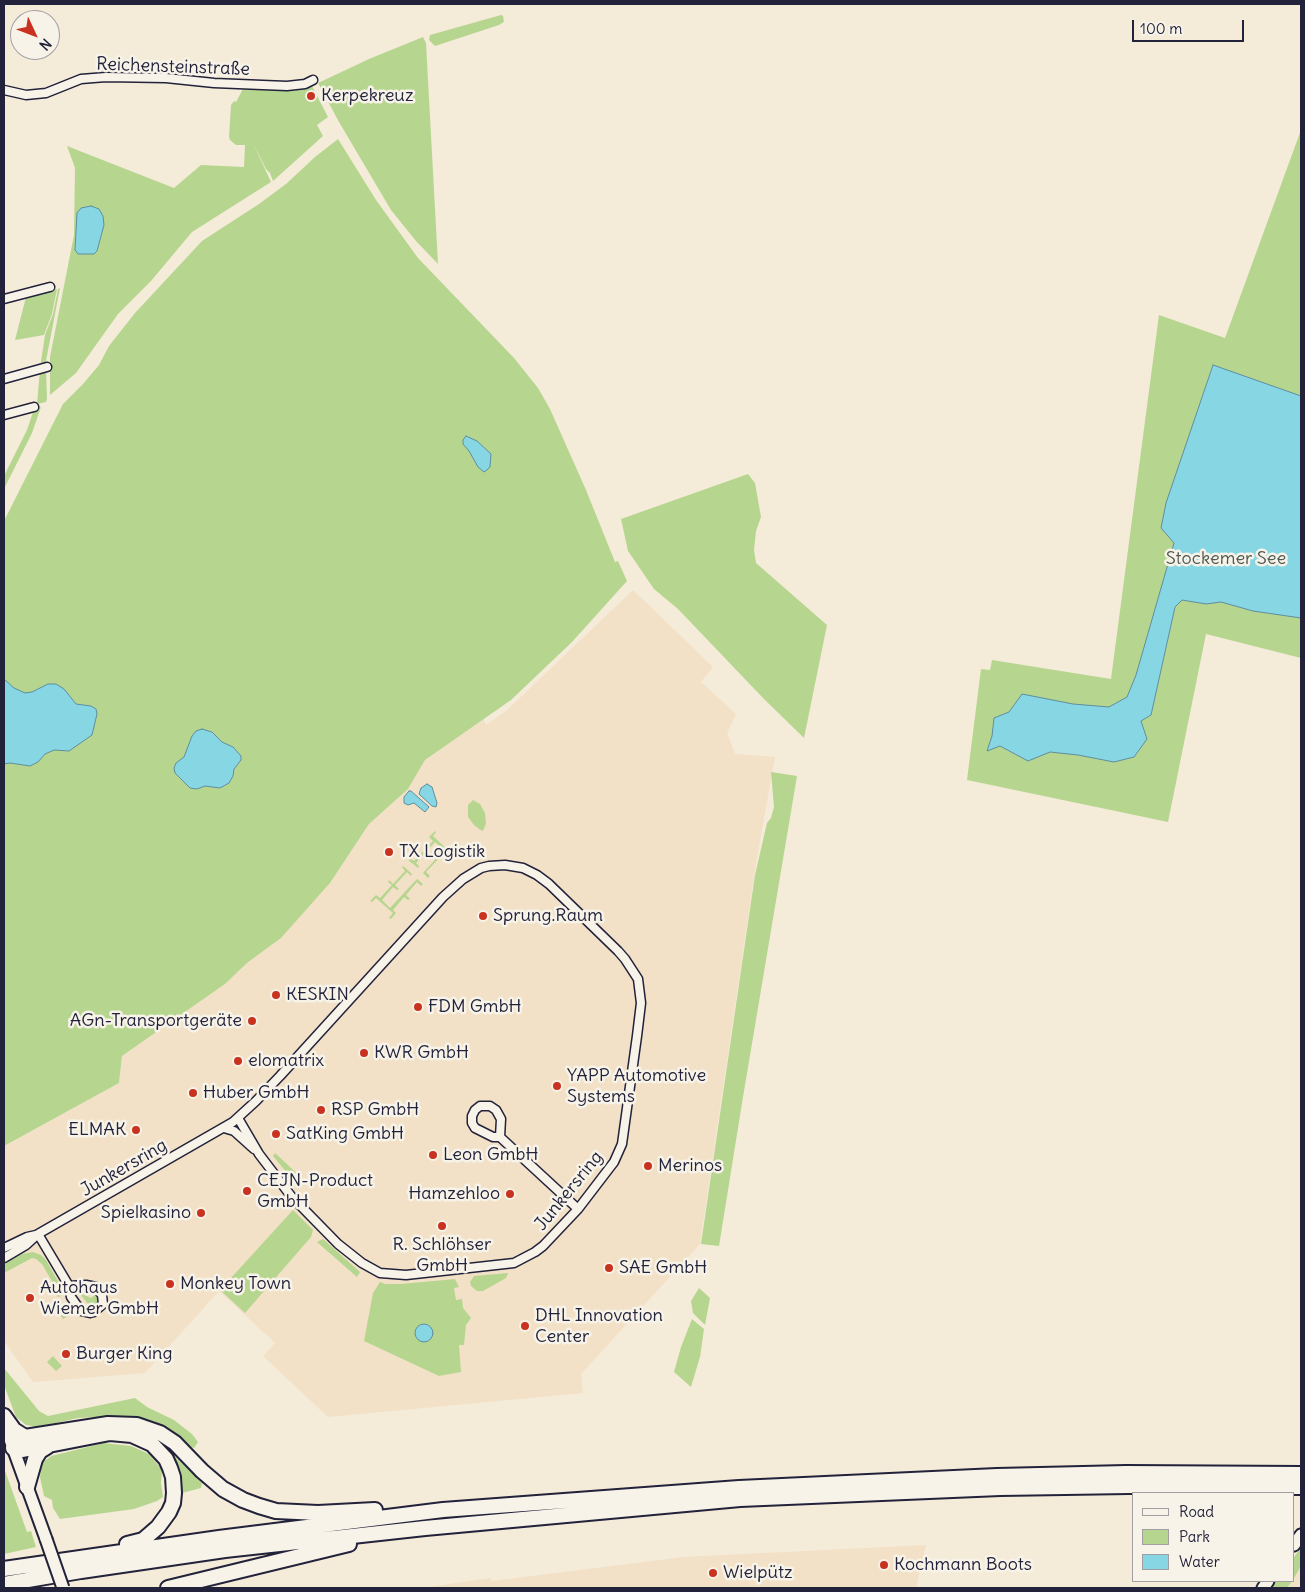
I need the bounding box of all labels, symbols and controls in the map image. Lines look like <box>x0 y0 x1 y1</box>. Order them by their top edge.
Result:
north arrow <box>10 10 60 60</box>
scale bar <box>1135 10 1248 42</box>
text: 100 m <box>1140 19 1182 38</box>
text: N <box>35 35 55 54</box>
street label: Reichensteinstraße <box>96 54 250 80</box>
place label: Kerpekreuz <box>321 85 413 107</box>
marker: Kerpekreuz <box>305 90 317 102</box>
park label: Stockemer See <box>1166 548 1286 570</box>
place label: TX Logistik <box>399 841 485 863</box>
marker: TX Logistik <box>383 846 395 858</box>
place label: Sprung.Raum <box>493 905 603 927</box>
marker: Sprung.Raum <box>477 910 489 922</box>
place label: KESKIN <box>286 984 349 1006</box>
marker: KESKIN <box>270 989 282 1001</box>
place label: FDM GmbH <box>428 996 521 1018</box>
marker: FDM GmbH <box>412 1001 424 1013</box>
place label: AGn-Transportgeräte <box>70 1010 242 1032</box>
marker: AGn-Transportgeräte <box>246 1015 258 1027</box>
place label: KWR GmbH <box>374 1042 469 1064</box>
marker: KWR GmbH <box>358 1047 370 1059</box>
place label: elomatrix <box>248 1050 324 1072</box>
marker: elomatrix <box>232 1055 244 1067</box>
place label: YAPP Automotive Systems <box>567 1065 706 1108</box>
marker: YAPP Automotive Systems <box>551 1080 563 1092</box>
place label: Huber GmbH <box>203 1082 309 1104</box>
marker: Huber GmbH <box>187 1087 199 1099</box>
place label: RSP GmbH <box>331 1099 419 1121</box>
marker: RSP GmbH <box>315 1104 327 1116</box>
place label: ELMAK <box>68 1119 126 1141</box>
place label: SatKing GmbH <box>286 1123 404 1145</box>
marker: ELMAK <box>130 1124 142 1136</box>
marker: SatKing GmbH <box>270 1128 282 1140</box>
street label: Junkersring <box>77 1135 171 1201</box>
place label: Leon GmbH <box>443 1144 538 1166</box>
street label: Junkersring <box>530 1147 608 1235</box>
marker: Leon GmbH <box>427 1149 439 1161</box>
place label: Merinos <box>658 1155 722 1177</box>
marker: Merinos <box>642 1160 654 1172</box>
place label: CEJN-Product GmbH <box>257 1170 373 1212</box>
place label: Hamzehloo <box>408 1183 500 1205</box>
marker: CEJN-Product GmbH <box>241 1185 253 1197</box>
marker: Hamzehloo <box>504 1188 516 1200</box>
place label: Spielkasino <box>101 1202 191 1224</box>
marker: Spielkasino <box>195 1207 207 1219</box>
marker: R. Schlöhser GmbH <box>436 1220 448 1232</box>
place label: R. Schlöhser GmbH <box>393 1234 491 1276</box>
place label: SAE GmbH <box>619 1257 707 1279</box>
marker: SAE GmbH <box>603 1262 615 1274</box>
place label: Monkey Town <box>180 1273 291 1295</box>
place label: Autohaus Wiemer GmbH <box>40 1277 159 1320</box>
marker: Monkey Town <box>164 1278 176 1290</box>
marker: Autohaus Wiemer GmbH <box>24 1292 36 1304</box>
place label: DHL Innovation Center <box>535 1305 663 1348</box>
marker: DHL Innovation Center <box>519 1320 531 1332</box>
place label: Burger King <box>76 1343 172 1365</box>
marker: Burger King <box>60 1348 72 1360</box>
legend <box>1132 1492 1295 1582</box>
text: Road <box>1179 1502 1214 1521</box>
text: Park <box>1179 1527 1210 1546</box>
text: Water <box>1179 1552 1220 1571</box>
place label: Kochmann Boots <box>894 1554 1032 1576</box>
marker: Kochmann Boots <box>878 1559 890 1571</box>
place label: Wielpütz <box>723 1562 793 1584</box>
marker: Wielpütz <box>707 1567 719 1579</box>

